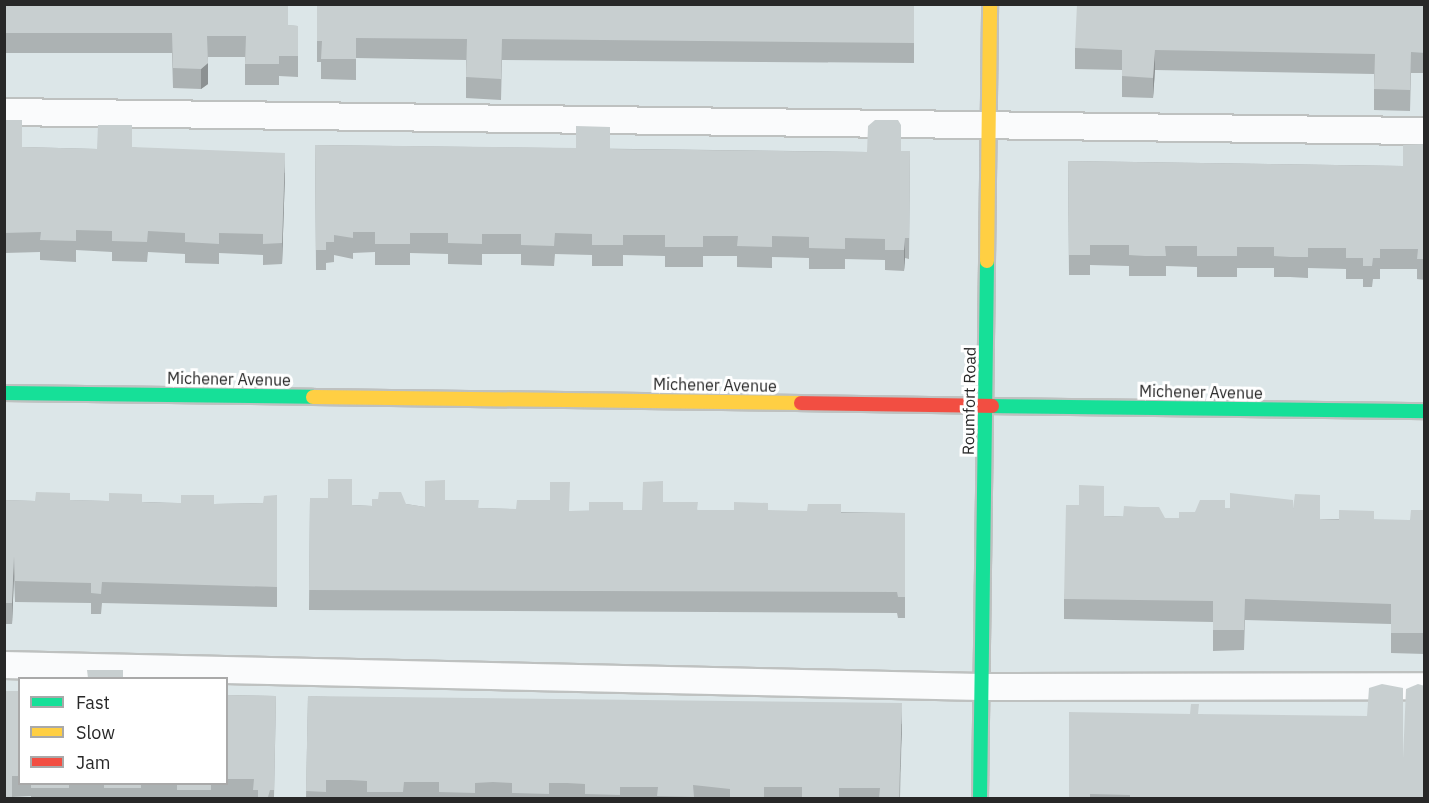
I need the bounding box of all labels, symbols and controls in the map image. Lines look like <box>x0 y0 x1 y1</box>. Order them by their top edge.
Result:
street label: Roumfort Road <box>958 347 980 455</box>
street label: Michener Avenue <box>167 368 291 390</box>
street label: Michener Avenue <box>653 374 777 396</box>
street label: Michener Avenue <box>1139 381 1263 403</box>
legend <box>18 677 228 785</box>
text: Fast <box>76 691 110 714</box>
text: Slow <box>76 721 115 744</box>
text: Jam <box>76 751 111 774</box>

